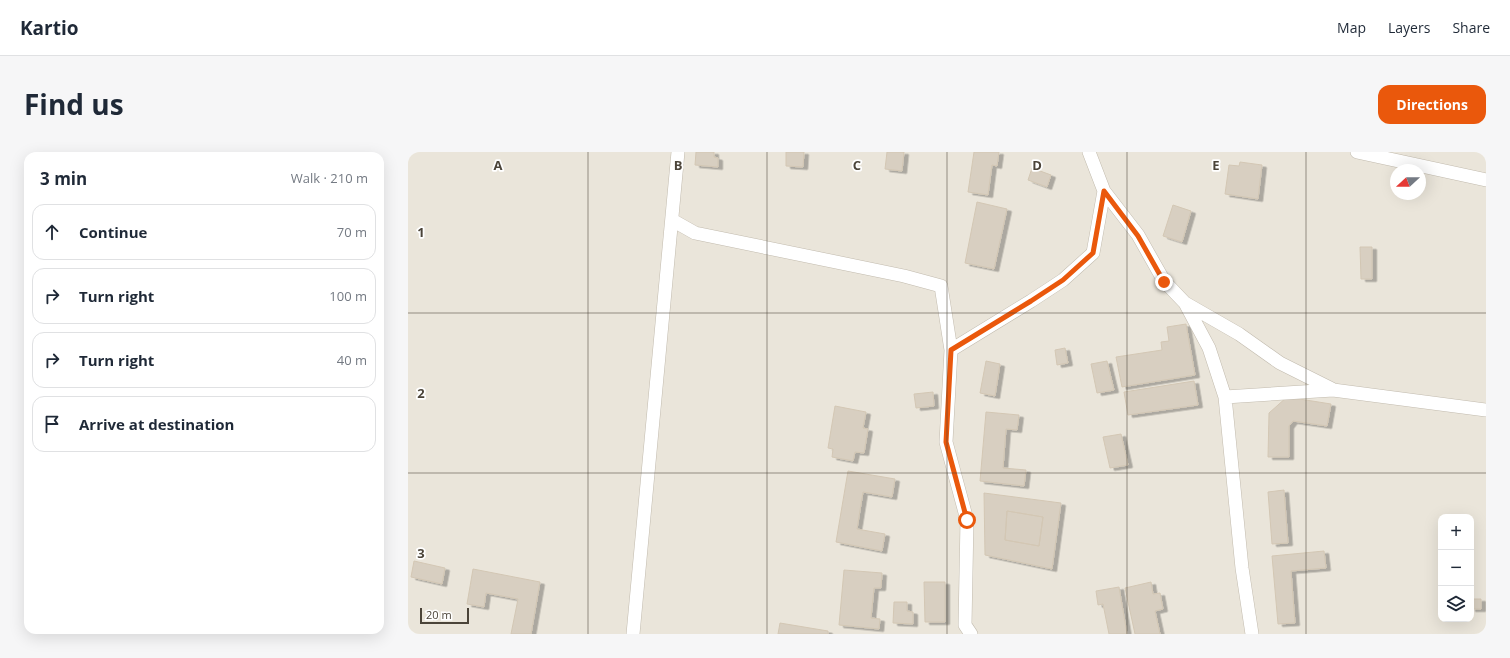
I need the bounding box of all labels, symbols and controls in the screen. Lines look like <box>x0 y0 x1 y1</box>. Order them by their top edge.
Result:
text: Kartio <box>20 15 79 41</box>
text: Map <box>1337 18 1366 37</box>
text: Layers <box>1388 18 1430 37</box>
text: Share <box>1452 18 1490 37</box>
text: Find us <box>24 85 124 123</box>
button: Directions <box>1378 85 1486 124</box>
text: A <box>494 156 503 174</box>
text: B <box>674 156 683 174</box>
text: C <box>853 156 861 174</box>
text: D <box>1032 156 1042 174</box>
text: E <box>1212 156 1220 174</box>
north arrow <box>1390 164 1426 200</box>
text: 3 min <box>40 167 87 190</box>
text: Walk · 210 m <box>291 169 368 187</box>
icon: ahead <box>41 221 63 243</box>
text: Continue <box>79 222 147 242</box>
text: 70 m <box>337 223 367 241</box>
text: 1 <box>417 223 425 241</box>
route end <box>1155 273 1173 291</box>
icon: right <box>41 285 63 307</box>
text: Turn right <box>79 286 154 306</box>
text: 100 m <box>329 287 367 305</box>
icon: right <box>41 349 63 371</box>
text: Turn right <box>79 350 154 370</box>
text: 40 m <box>337 351 367 369</box>
text: 2 <box>417 384 425 402</box>
icon: arrive <box>41 413 63 435</box>
text: Arrive at destination <box>79 414 234 434</box>
route start <box>958 511 976 529</box>
map controls <box>1438 514 1474 622</box>
button: + <box>1438 514 1474 550</box>
text: 3 <box>417 544 425 562</box>
button: − <box>1438 550 1474 586</box>
button: layers <box>1438 586 1474 622</box>
scale bar <box>420 606 469 625</box>
text: 20 m <box>426 607 452 622</box>

